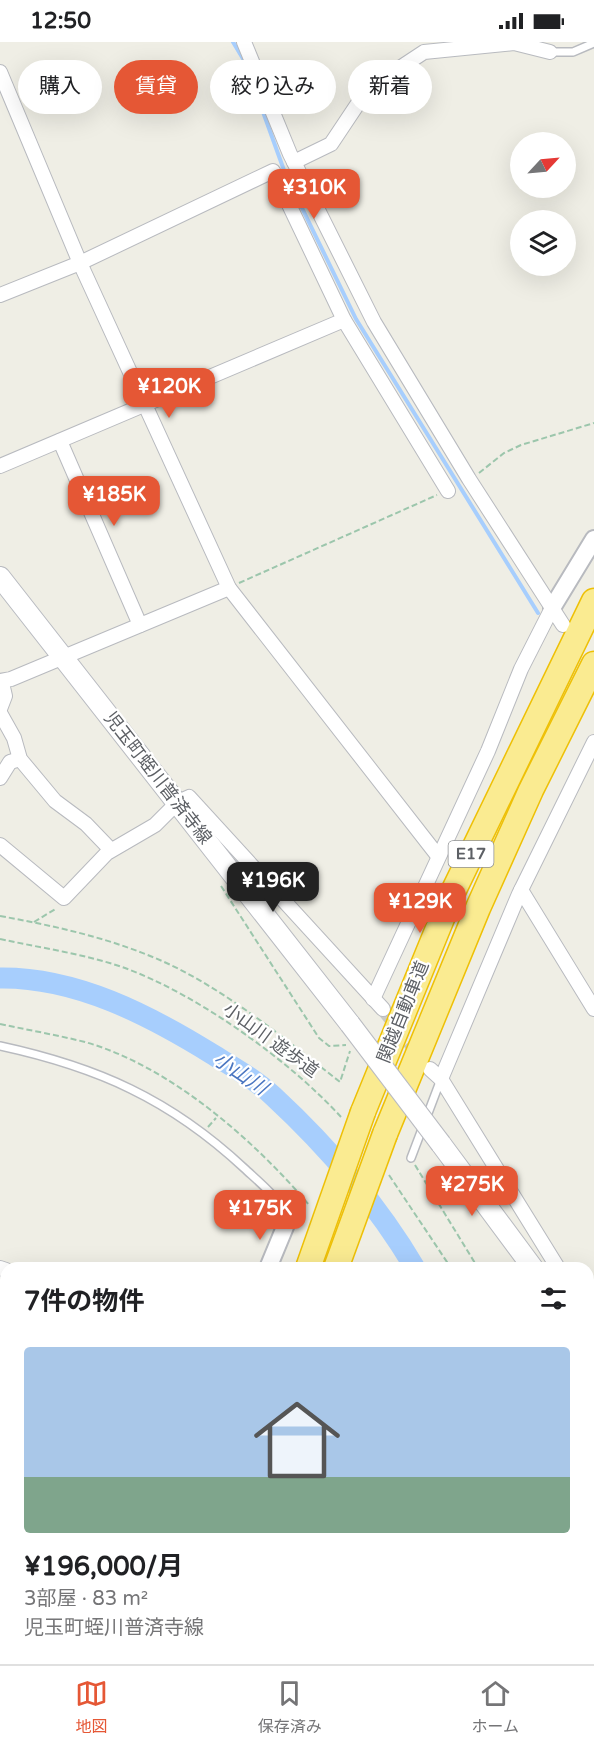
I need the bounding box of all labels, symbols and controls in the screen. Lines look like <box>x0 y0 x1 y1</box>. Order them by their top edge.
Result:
text: 12:50 <box>30 8 91 34</box>
chip: 購入 <box>18 60 102 114</box>
chip: 賃貸 <box>114 60 198 114</box>
chip: 絞り込み <box>210 60 336 114</box>
chip: 新着 <box>348 60 432 114</box>
north arrow <box>510 132 576 198</box>
map controls <box>510 132 576 276</box>
pin: ¥310K <box>272 169 356 220</box>
text: ¥310K <box>282 176 346 200</box>
button: layers <box>510 210 576 276</box>
pin: ¥120K <box>127 368 211 419</box>
text: ¥120K <box>137 375 201 399</box>
pin: ¥185K <box>72 476 156 527</box>
text: ¥185K <box>82 483 146 507</box>
street label: 児玉町蛭川普済寺線 <box>99 707 217 849</box>
road number: E17 <box>448 841 494 867</box>
pin: ¥196K <box>231 862 315 913</box>
text: ¥196K <box>241 869 305 893</box>
pin: ¥129K <box>378 883 462 934</box>
text: ¥129K <box>388 890 452 914</box>
street label: 関越自動車道 <box>373 958 433 1066</box>
street label: 小山川 遊歩道 <box>219 998 323 1082</box>
water label: 小山川 <box>208 1047 272 1101</box>
pin: ¥275K <box>430 1166 514 1217</box>
text: ¥275K <box>440 1173 504 1197</box>
pin: ¥175K <box>218 1190 302 1241</box>
text: ¥175K <box>228 1197 292 1221</box>
icon: filters <box>537 1282 570 1315</box>
text: 7件の物件 <box>24 1286 144 1317</box>
icon: home <box>243 1386 351 1494</box>
text: ¥196,000/月 <box>24 1551 183 1582</box>
text: 3部屋 · 83 m² <box>24 1587 148 1611</box>
text: 児玉町蛭川普済寺線 <box>24 1616 204 1640</box>
tab: 地図 <box>75 1677 108 1737</box>
tab: 保存済み <box>258 1677 322 1737</box>
tab: ホーム <box>472 1677 519 1737</box>

